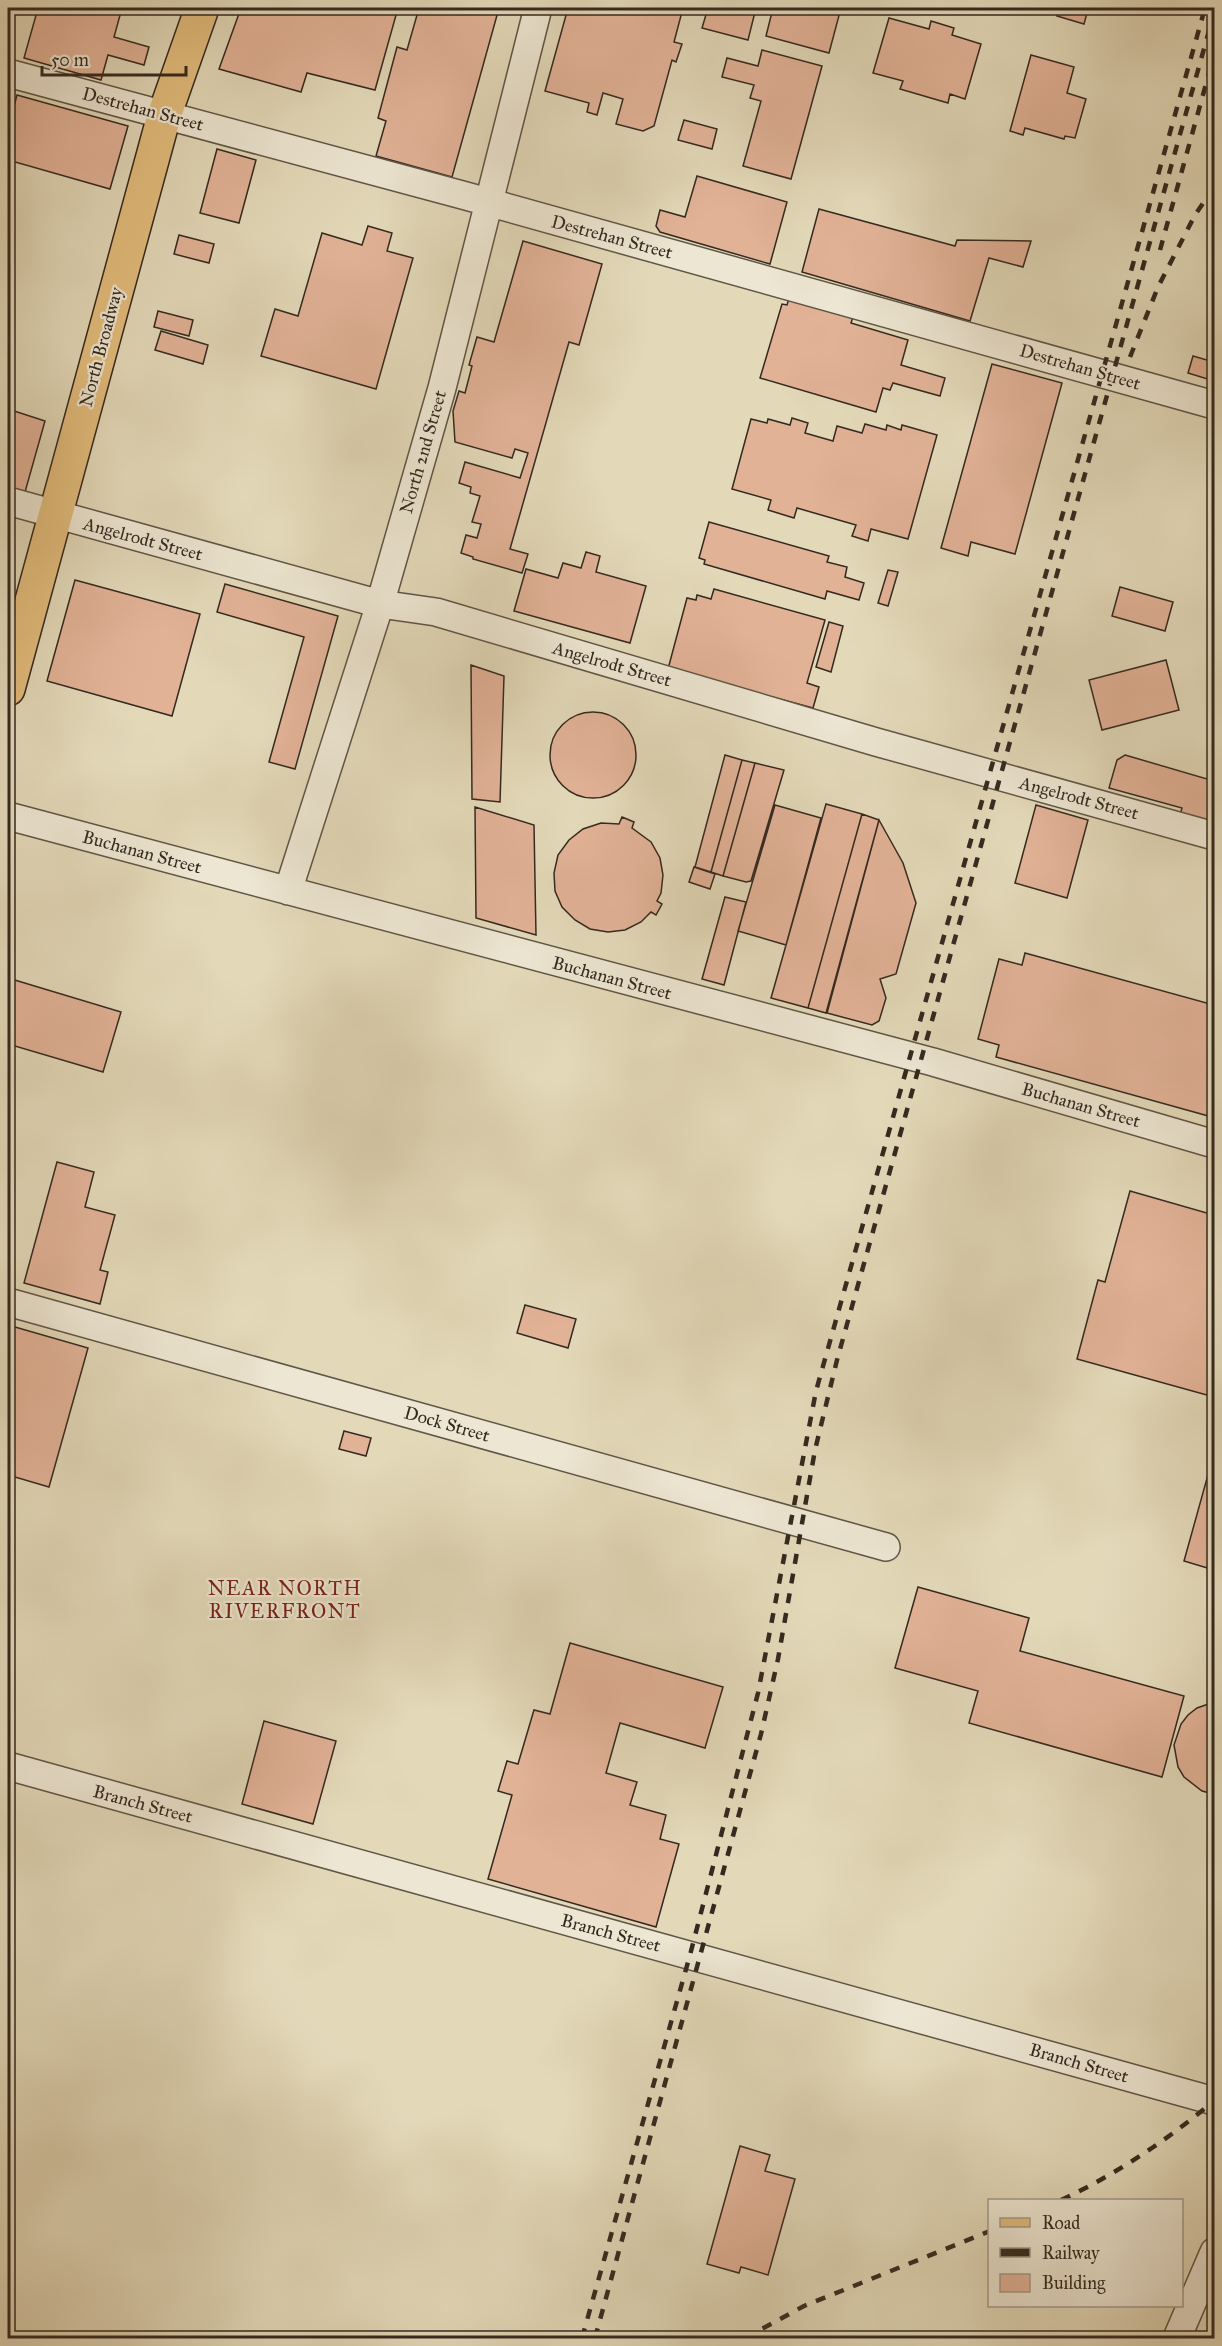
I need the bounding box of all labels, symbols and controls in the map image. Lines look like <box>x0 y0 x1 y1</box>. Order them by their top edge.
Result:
scale bar <box>42 39 186 77</box>
text: 50 m <box>51 49 89 71</box>
street label: Destrehan Street <box>80 82 207 136</box>
street label: Destrehan Street <box>549 210 676 264</box>
street label: North Broadway <box>74 284 128 409</box>
street label: Destrehan Street <box>1017 339 1144 395</box>
street label: North 2nd Street <box>395 387 451 516</box>
street label: Angelrodt Street <box>80 512 206 567</box>
street label: Angelrodt Street <box>549 636 674 693</box>
street label: Angelrodt Street <box>1016 771 1142 826</box>
street label: Buchanan Street <box>80 826 205 879</box>
street label: Buchanan Street <box>550 952 675 1005</box>
street label: Buchanan Street <box>1019 1078 1143 1133</box>
street label: Dock Street <box>402 1401 493 1447</box>
district label: NEAR NORTH RIVERFRONT <box>208 1576 362 1623</box>
street label: Branch Street <box>91 1780 196 1828</box>
street label: Branch Street <box>559 1909 664 1957</box>
street label: Branch Street <box>1027 2038 1132 2088</box>
legend <box>988 2199 1183 2307</box>
text: Road <box>1042 2212 1080 2234</box>
text: Railway <box>1042 2242 1100 2264</box>
text: Building <box>1042 2272 1106 2295</box>

